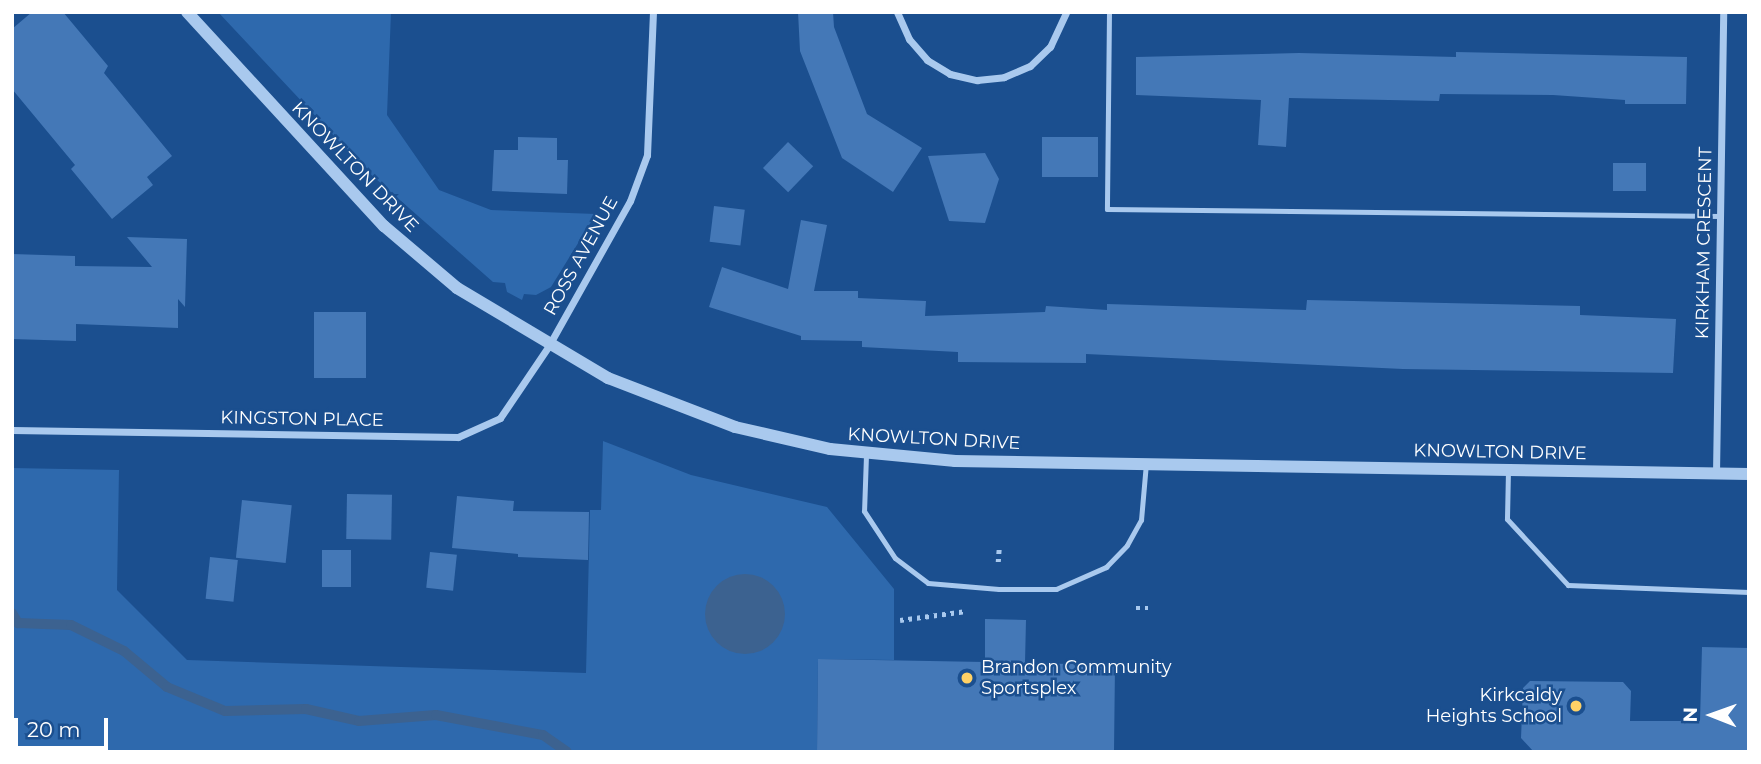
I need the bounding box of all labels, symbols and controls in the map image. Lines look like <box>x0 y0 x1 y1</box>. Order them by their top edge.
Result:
street label: KNOWLTON DRIVE <box>287 97 423 237</box>
street label: KIRKHAM CRESCENT <box>1692 147 1716 339</box>
street label: ROSS AVENUE <box>539 193 623 319</box>
street label: KINGSTON PLACE <box>220 407 384 431</box>
street label: KNOWLTON DRIVE <box>847 424 1021 454</box>
street label: KNOWLTON DRIVE <box>1413 440 1587 464</box>
place label: Brandon Community Sportsplex <box>981 657 1171 700</box>
marker: Brandon Community Sportsplex <box>959 670 975 686</box>
north arrow <box>1677 680 1747 750</box>
place label: Kirkcaldy Heights School <box>1426 685 1562 728</box>
marker: Kirkcaldy Heights School <box>1568 698 1584 714</box>
scale bar <box>18 704 112 748</box>
text: N <box>1679 707 1702 723</box>
text: 20 m <box>27 717 81 742</box>

